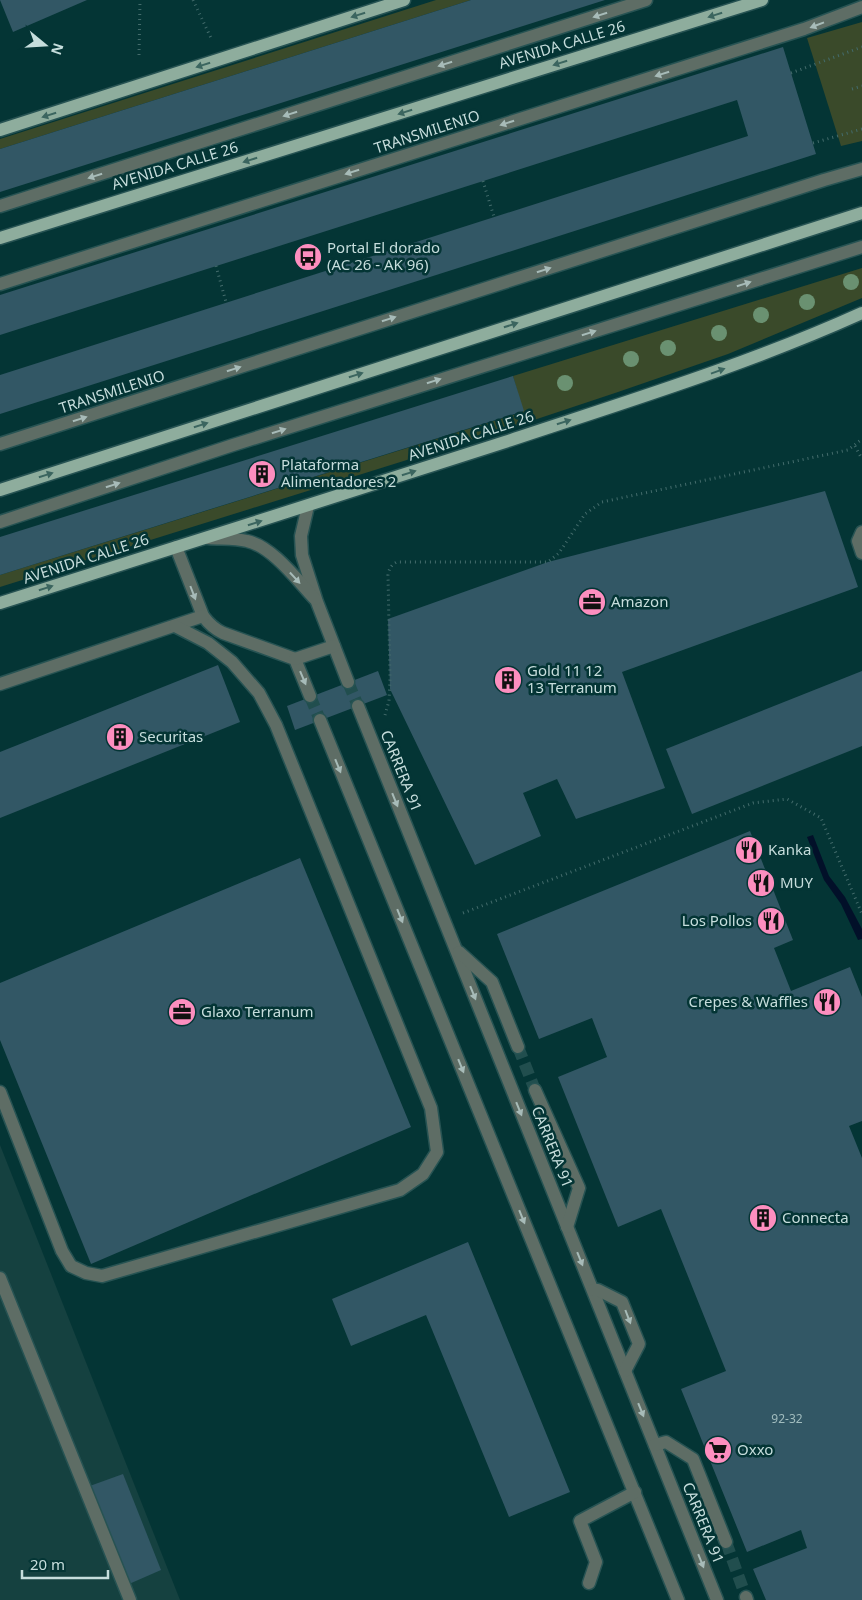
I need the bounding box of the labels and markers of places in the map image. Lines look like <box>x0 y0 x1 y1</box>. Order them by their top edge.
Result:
place label: Portal El dorado (AC 26 - AK 96) <box>327 237 440 274</box>
bus stop icon: Portal El dorado (AC 26 - AK 96) <box>293 242 323 272</box>
place label: Plataforma Alimentadores 2 <box>281 454 396 491</box>
building icon: Plataforma Alimentadores 2 <box>247 459 277 489</box>
office icon: Amazon <box>577 587 607 617</box>
place label: Amazon <box>611 591 668 611</box>
place label: Gold 11 12 13 Terranum <box>527 660 617 697</box>
building icon: Gold 11 12 13 Terranum <box>493 665 523 695</box>
building icon: Securitas <box>105 722 135 752</box>
place label: Securitas <box>139 726 203 746</box>
restaurant icon: Kanka <box>734 835 764 865</box>
place label: Kanka <box>768 839 811 859</box>
restaurant icon: MUY <box>746 868 776 898</box>
place label: MUY <box>780 872 814 892</box>
restaurant icon: Los Pollos <box>756 906 786 936</box>
place label: Los Pollos <box>682 910 752 930</box>
restaurant icon: Crepes & Waffles <box>812 987 842 1017</box>
place label: Crepes & Waffles <box>689 991 808 1011</box>
office icon: Glaxo Terranum <box>167 997 197 1027</box>
place label: Glaxo Terranum <box>201 1001 314 1021</box>
building icon: Connecta <box>748 1203 778 1233</box>
place label: Connecta <box>782 1207 849 1227</box>
supermarket icon: Oxxo <box>703 1435 733 1465</box>
place label: Oxxo <box>737 1439 773 1459</box>

